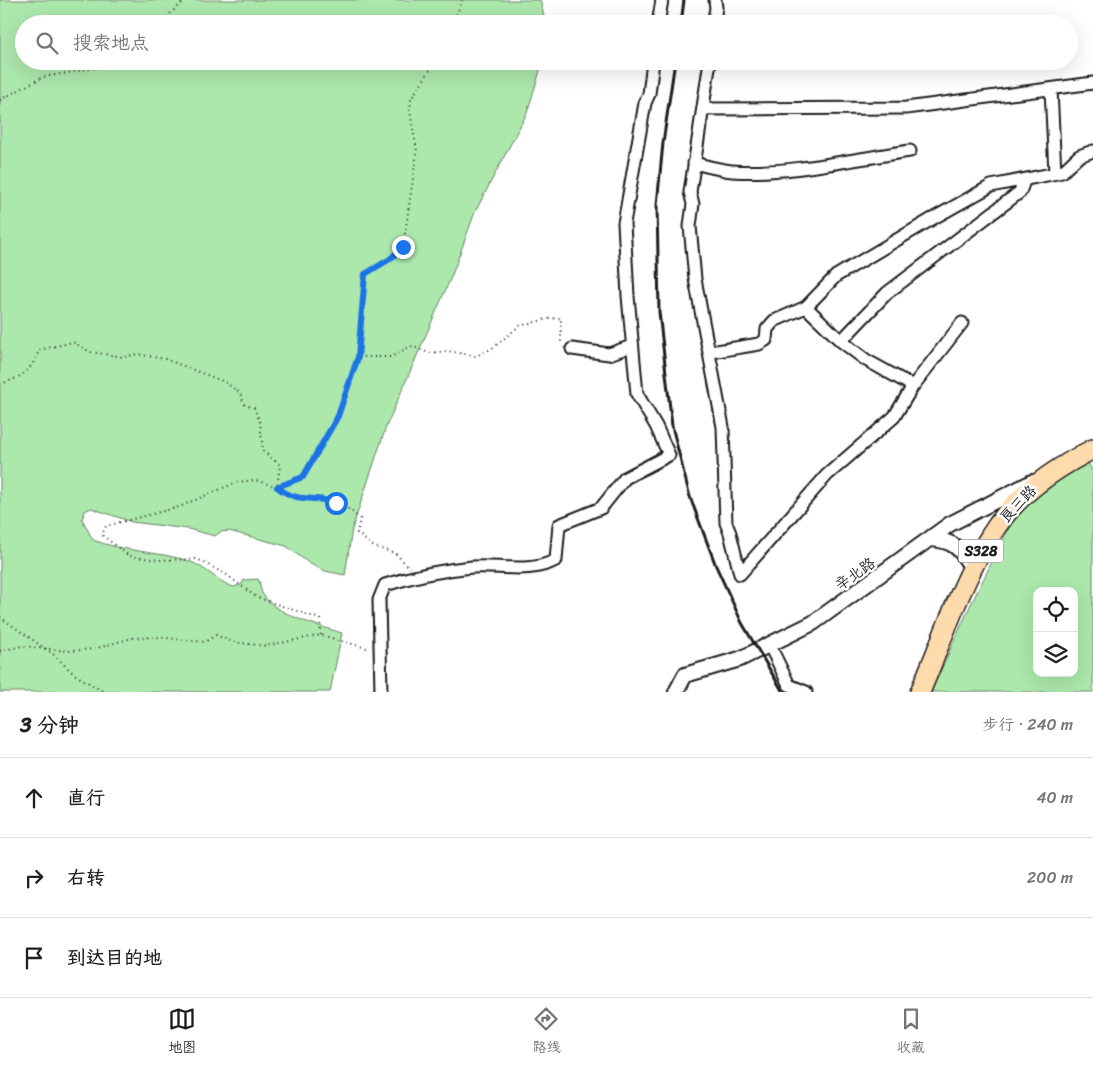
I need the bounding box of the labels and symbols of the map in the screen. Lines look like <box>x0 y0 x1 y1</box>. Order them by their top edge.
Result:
route end <box>392 236 415 259</box>
street label: 良三路 <box>993 479 1043 529</box>
route start <box>325 492 348 515</box>
road number: S328 <box>958 540 1004 562</box>
street label: 辛北路 <box>829 550 881 598</box>

